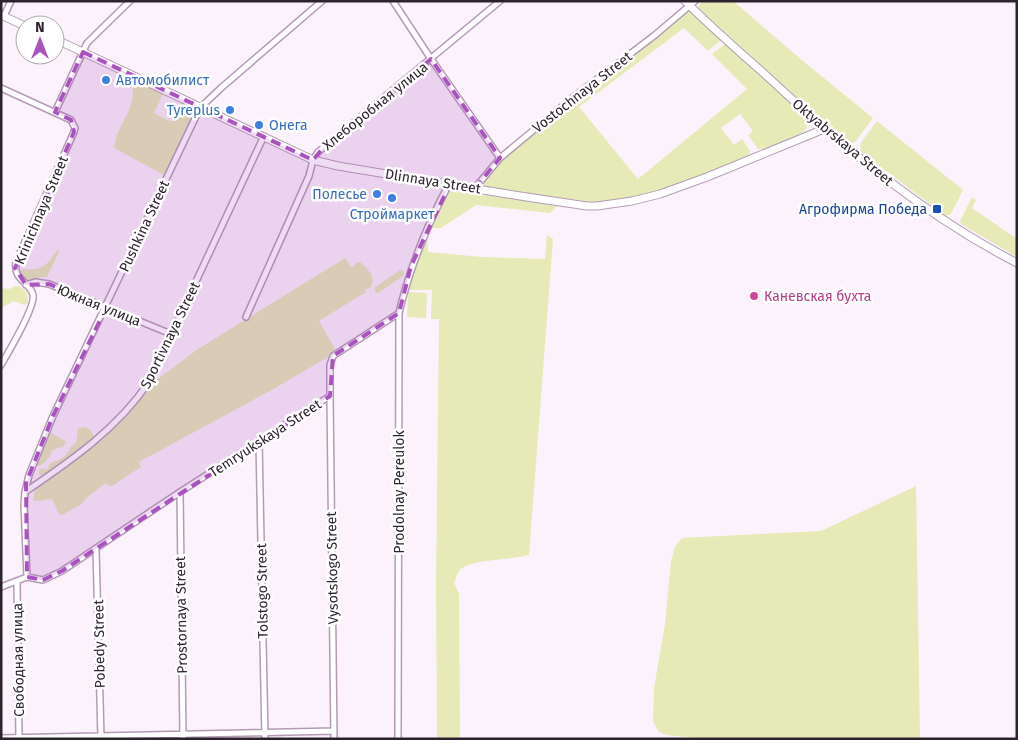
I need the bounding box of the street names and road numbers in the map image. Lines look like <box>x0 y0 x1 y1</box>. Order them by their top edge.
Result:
street label: Vostochnaya Street <box>529 48 636 137</box>
street label: Хлеборобная улица <box>319 59 431 154</box>
street label: Oktyabrskaya Street <box>789 95 897 190</box>
street label: Krinichnaya Street <box>11 153 72 267</box>
street label: Dlinnaya Street <box>384 166 483 198</box>
street label: Pushkina Street <box>116 177 174 275</box>
street label: Sportivnaya Street <box>137 278 204 392</box>
street label: Южная улица <box>54 281 143 330</box>
street label: Temryukskaya Street <box>206 395 325 481</box>
street label: Prodolnay Pereulok <box>391 429 408 554</box>
street label: Vysotskogo Street <box>323 510 342 625</box>
street label: Tolstogo Street <box>253 542 272 639</box>
street label: Prostornaya Street <box>172 555 191 674</box>
street label: Pobedy Street <box>90 599 109 689</box>
street label: Свободная улица <box>9 603 28 717</box>

